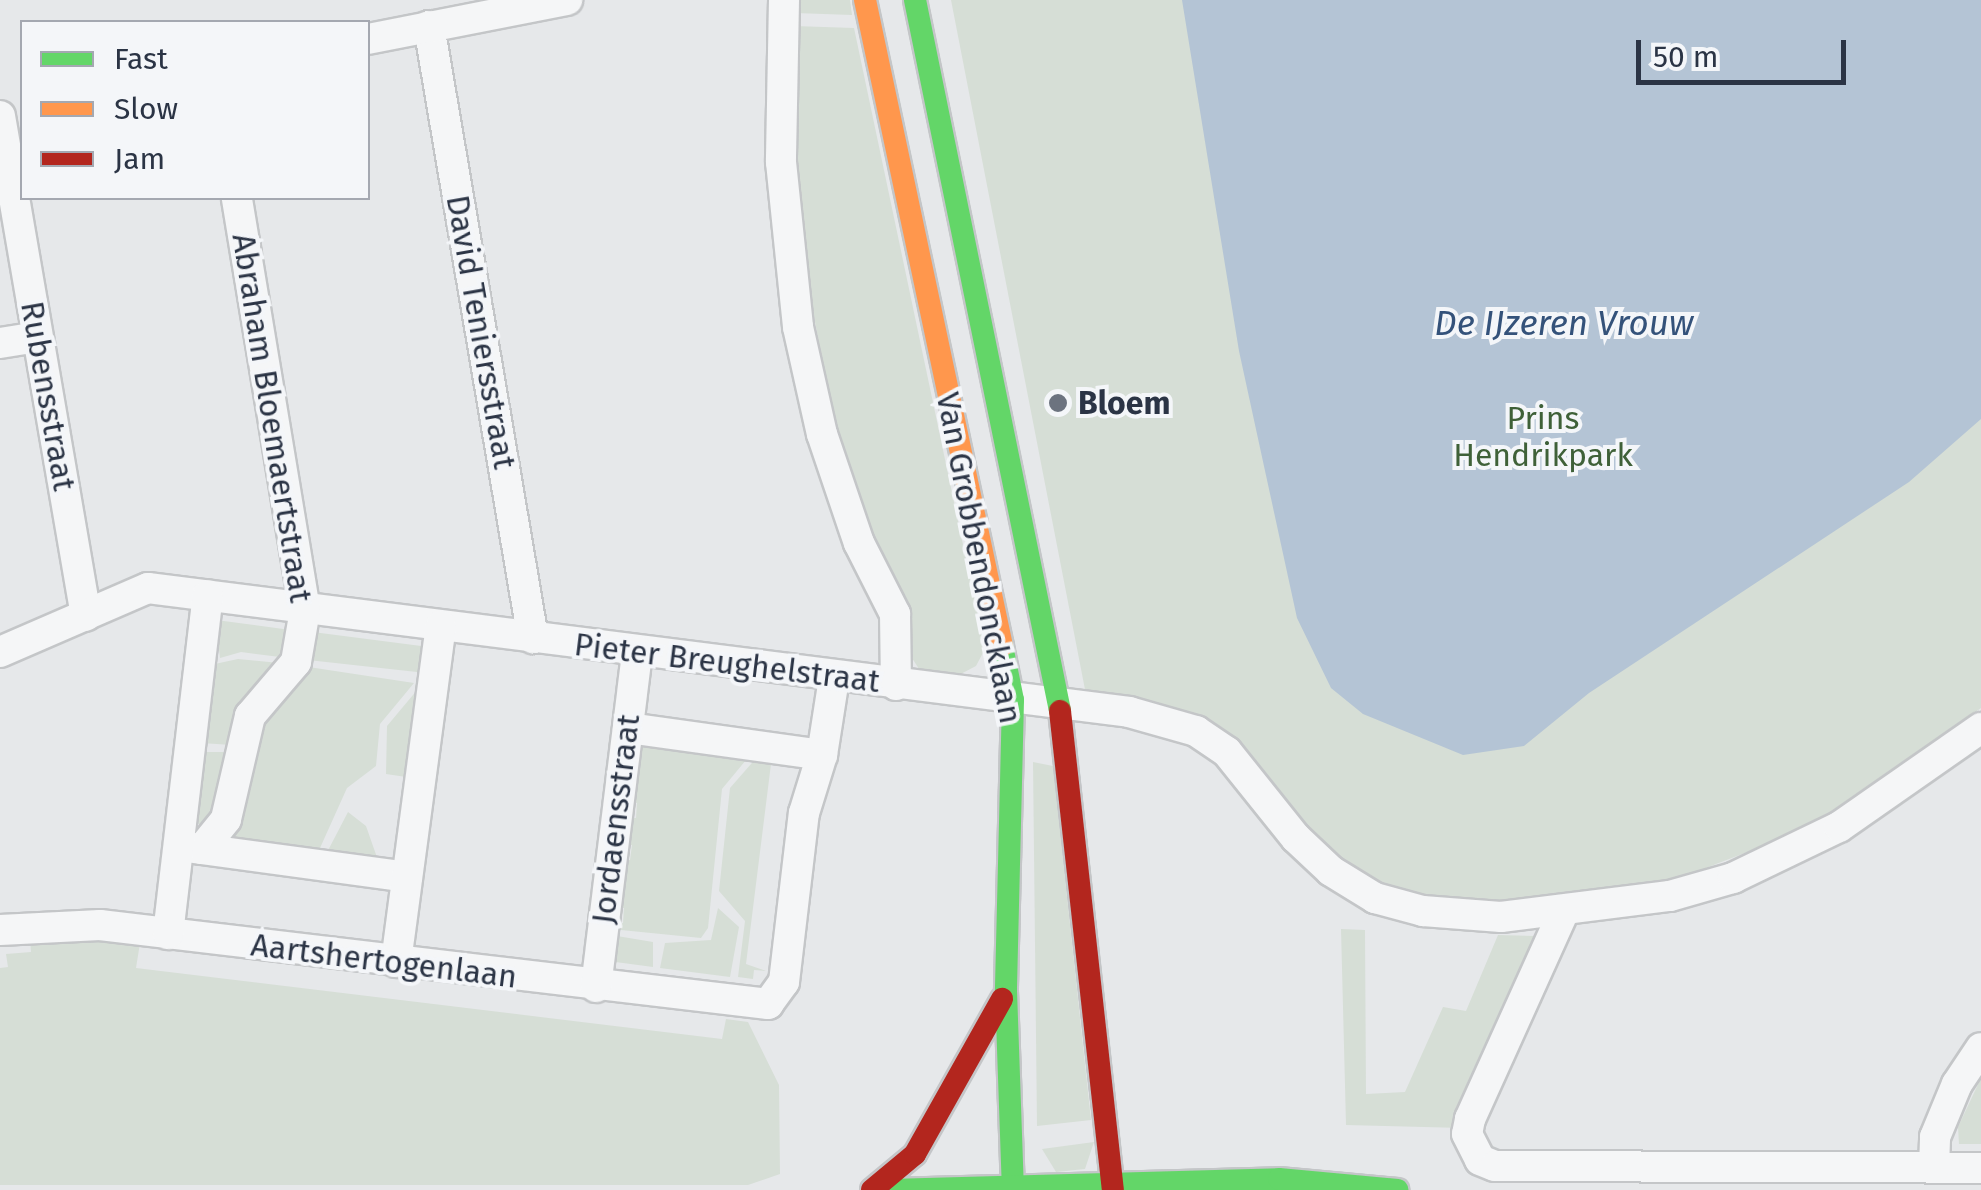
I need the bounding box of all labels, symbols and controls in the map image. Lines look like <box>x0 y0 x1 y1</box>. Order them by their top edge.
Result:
legend <box>20 20 370 200</box>
scale bar <box>1641 20 1851 82</box>
text: 50 m <box>1653 39 1718 75</box>
text: Fast <box>114 41 168 77</box>
text: Slow <box>114 91 178 127</box>
text: Jam <box>114 141 165 177</box>
street label: David Teniersstraat <box>438 192 524 472</box>
street label: Abraham Bloemaertstraat <box>224 231 320 605</box>
street label: Rubensstraat <box>12 298 84 494</box>
water label: De IJzeren Vrouw <box>1434 302 1694 344</box>
place label: Bloem <box>1078 384 1170 422</box>
street label: Van Grobbendoncklaan <box>928 389 1030 727</box>
marker: Bloem <box>1047 392 1069 414</box>
park label: Prins Hendrikpark <box>1453 400 1633 475</box>
street label: Pieter Breughelstraat <box>572 625 882 701</box>
street label: Jordaensstraat <box>584 712 648 926</box>
street label: Aartshertogenlaan <box>249 926 519 996</box>

